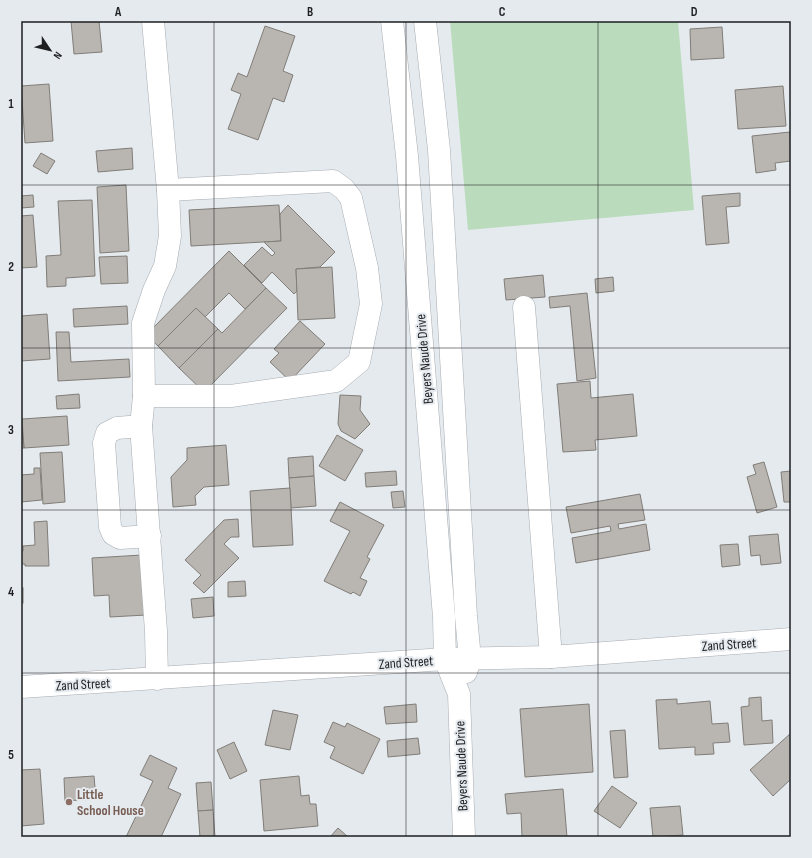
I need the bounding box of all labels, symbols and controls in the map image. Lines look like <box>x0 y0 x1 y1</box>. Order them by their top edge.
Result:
text: A <box>114 4 122 20</box>
text: B <box>307 4 313 20</box>
text: C <box>499 4 506 20</box>
text: D <box>691 4 698 20</box>
north arrow <box>30 30 70 70</box>
text: N <box>51 49 65 62</box>
text: 1 <box>8 96 14 112</box>
text: 2 <box>8 259 14 275</box>
street label: Beyers Naude Drive <box>412 313 437 405</box>
text: 3 <box>8 422 14 438</box>
text: 4 <box>8 584 14 600</box>
street label: Zand Street <box>701 634 757 655</box>
street label: Zand Street <box>378 652 434 673</box>
street label: Zand Street <box>55 675 111 694</box>
street label: Beyers Naude Drive <box>451 721 472 811</box>
text: 5 <box>8 747 14 763</box>
place label: Little School House <box>77 786 144 819</box>
marker: Little School House <box>64 797 74 807</box>

